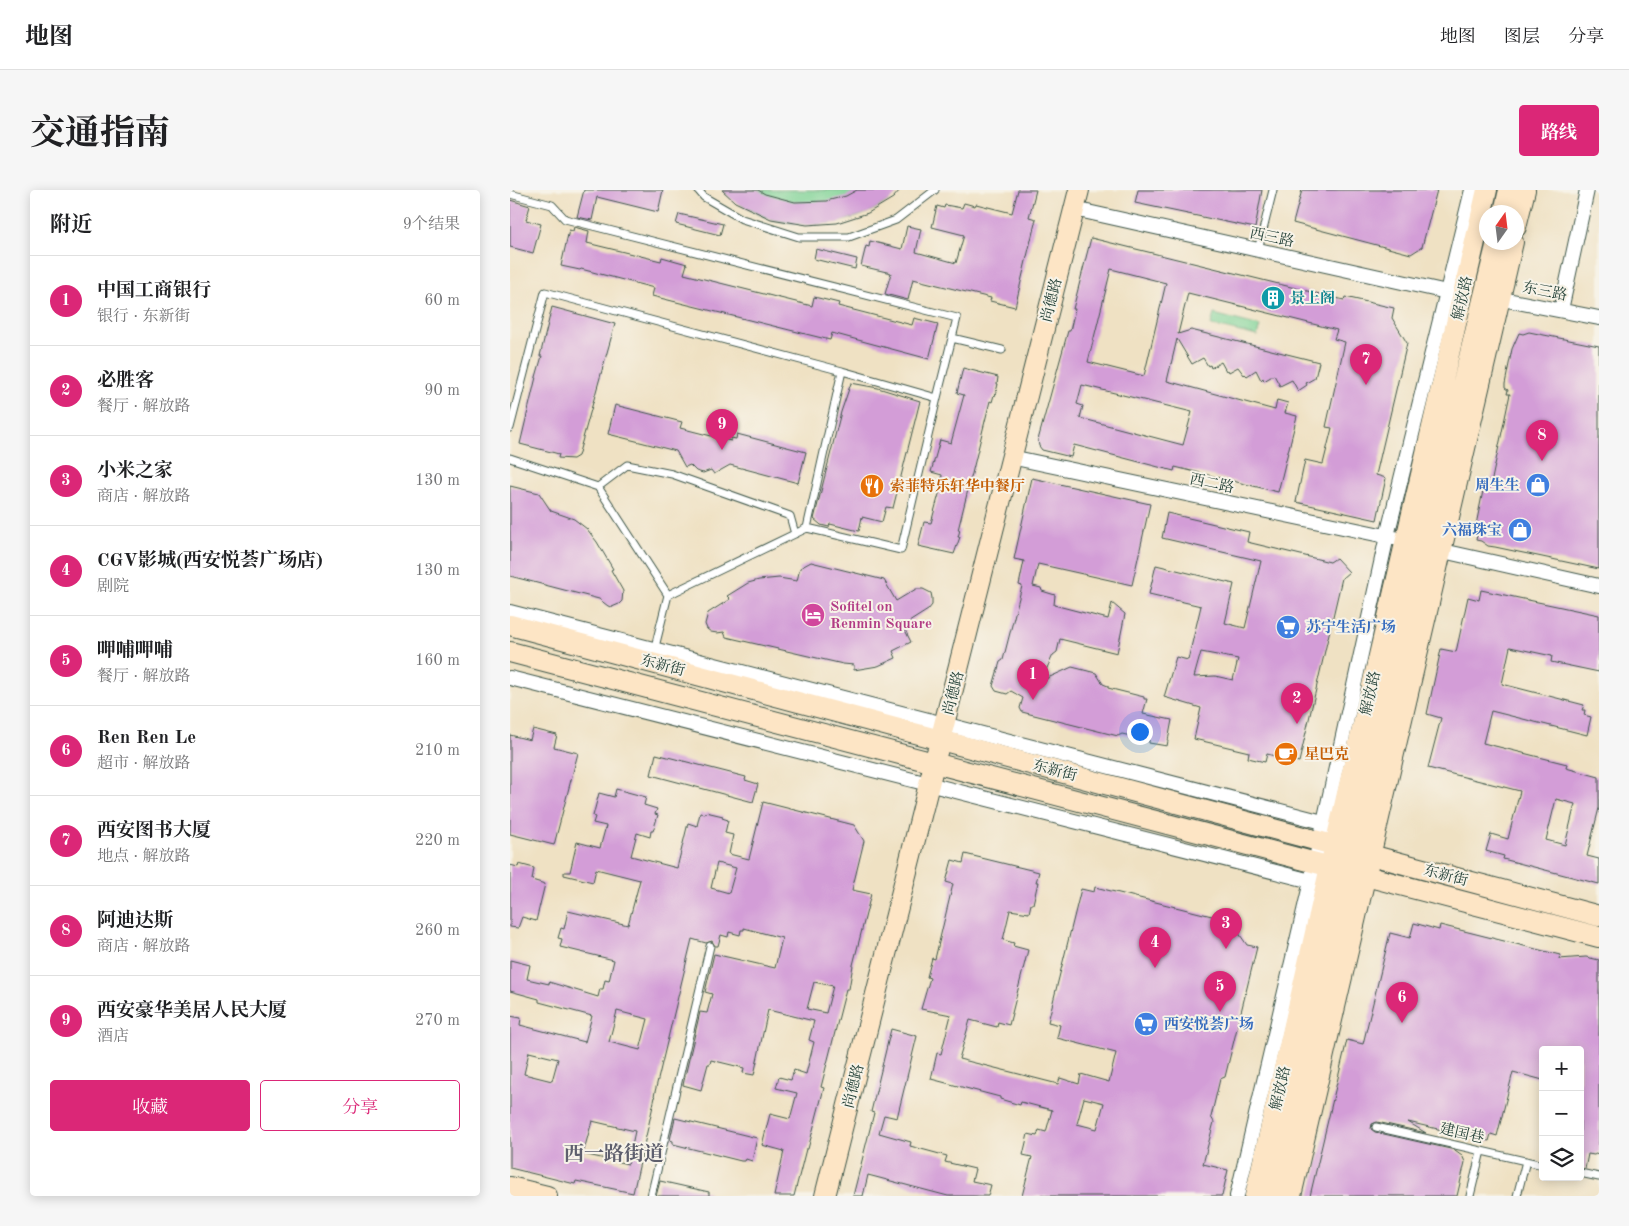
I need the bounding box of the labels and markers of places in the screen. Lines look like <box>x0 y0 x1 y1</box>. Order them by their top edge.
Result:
building icon: 景上阁 <box>1260 285 1286 311</box>
place label: 景上阁 <box>1290 290 1335 307</box>
pin: 7 <box>1350 344 1382 385</box>
pin: 9 <box>706 409 738 450</box>
pin: 8 <box>1526 420 1558 461</box>
shop icon: 周生生 <box>1525 472 1551 498</box>
restaurant icon: 索菲特乐轩华中餐厅 <box>859 473 885 499</box>
place label: 周生生 <box>1475 477 1520 494</box>
place label: 索菲特乐轩华中餐厅 <box>890 478 1025 495</box>
shop icon: 六福珠宝 <box>1507 517 1533 543</box>
place label: 六福珠宝 <box>1442 521 1502 539</box>
place label: Sofitel on Renmin Square <box>830 600 932 632</box>
hotel icon: Sofitel on Renmin Square <box>800 602 826 628</box>
supermarket icon: 苏宁生活广场 <box>1275 614 1301 640</box>
place label: 苏宁生活广场 <box>1306 618 1396 636</box>
pin: 1 <box>1017 659 1049 700</box>
pin: 2 <box>1281 683 1313 724</box>
cafe icon: 星巴克 <box>1273 741 1299 767</box>
place label: 星巴克 <box>1304 746 1349 763</box>
pin: 3 <box>1210 908 1242 949</box>
pin: 4 <box>1139 927 1171 968</box>
pin: 5 <box>1204 971 1236 1012</box>
pin: 6 <box>1386 982 1418 1023</box>
supermarket icon: 西安悦荟广场 <box>1133 1011 1159 1037</box>
place label: 西安悦荟广场 <box>1164 1015 1254 1033</box>

